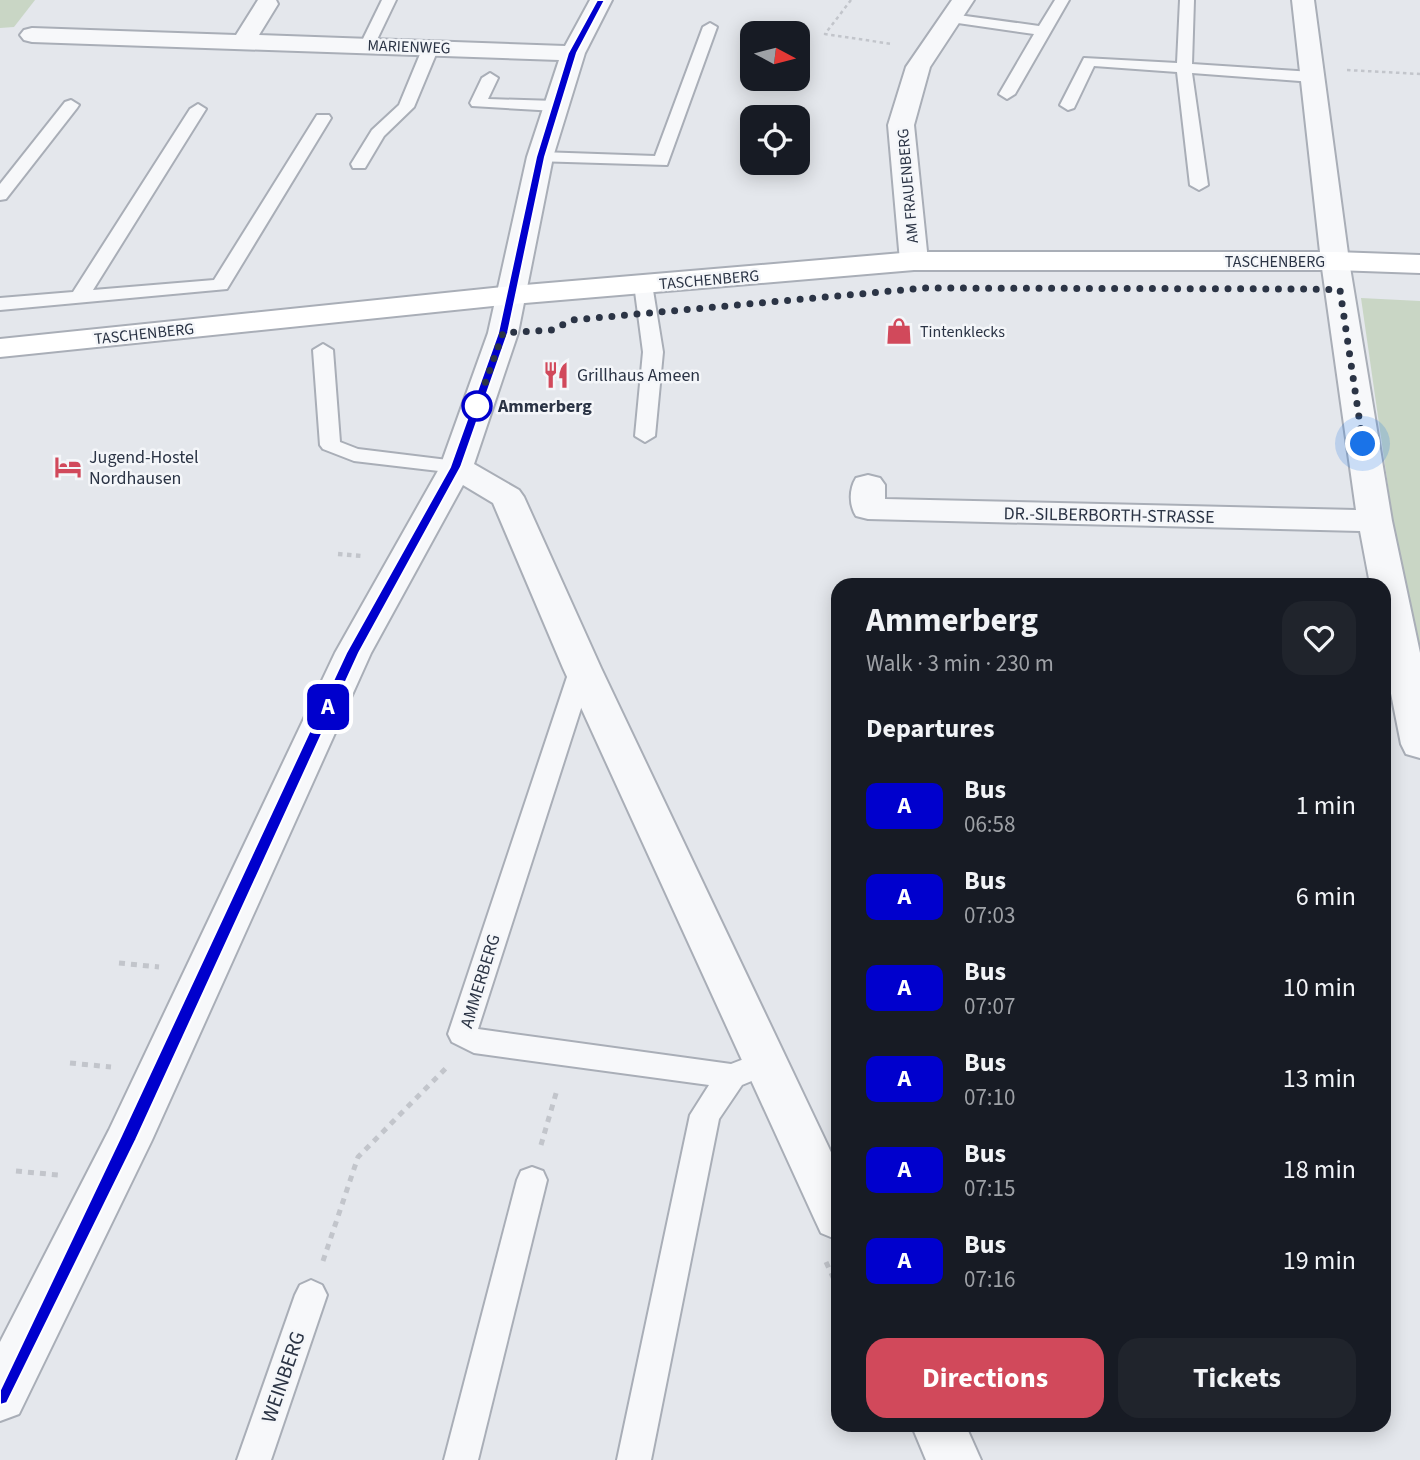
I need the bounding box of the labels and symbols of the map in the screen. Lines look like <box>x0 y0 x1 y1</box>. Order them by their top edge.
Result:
north arrow <box>740 21 810 91</box>
street label: MARIENWEG <box>367 35 451 59</box>
street label: AM FRAUENBERG <box>892 128 924 244</box>
street label: TASCHENBERG <box>1225 251 1325 273</box>
street label: TASCHENBERG <box>658 265 760 295</box>
shop icon: Tintenklecks <box>884 316 914 346</box>
street label: TASCHENBERG <box>93 318 195 350</box>
place label: Tintenklecks <box>920 321 1005 343</box>
restaurant icon: Grillhaus Ameen <box>541 360 571 390</box>
place label: Grillhaus Ameen <box>577 363 700 388</box>
marker: Ammerberg <box>462 391 492 421</box>
place label: Ammerberg <box>497 394 592 419</box>
your location <box>1345 426 1380 461</box>
place label: Jugend-Hostel Nordhausen <box>89 445 199 491</box>
hotel icon: Jugend-Hostel Nordhausen <box>53 452 83 482</box>
street label: DR.-SILBERBORTH-STRASSE <box>1003 501 1215 530</box>
line badge: A <box>305 684 351 730</box>
street label: AMMERBERG <box>454 931 507 1031</box>
street label: WEINBERG <box>253 1327 313 1427</box>

